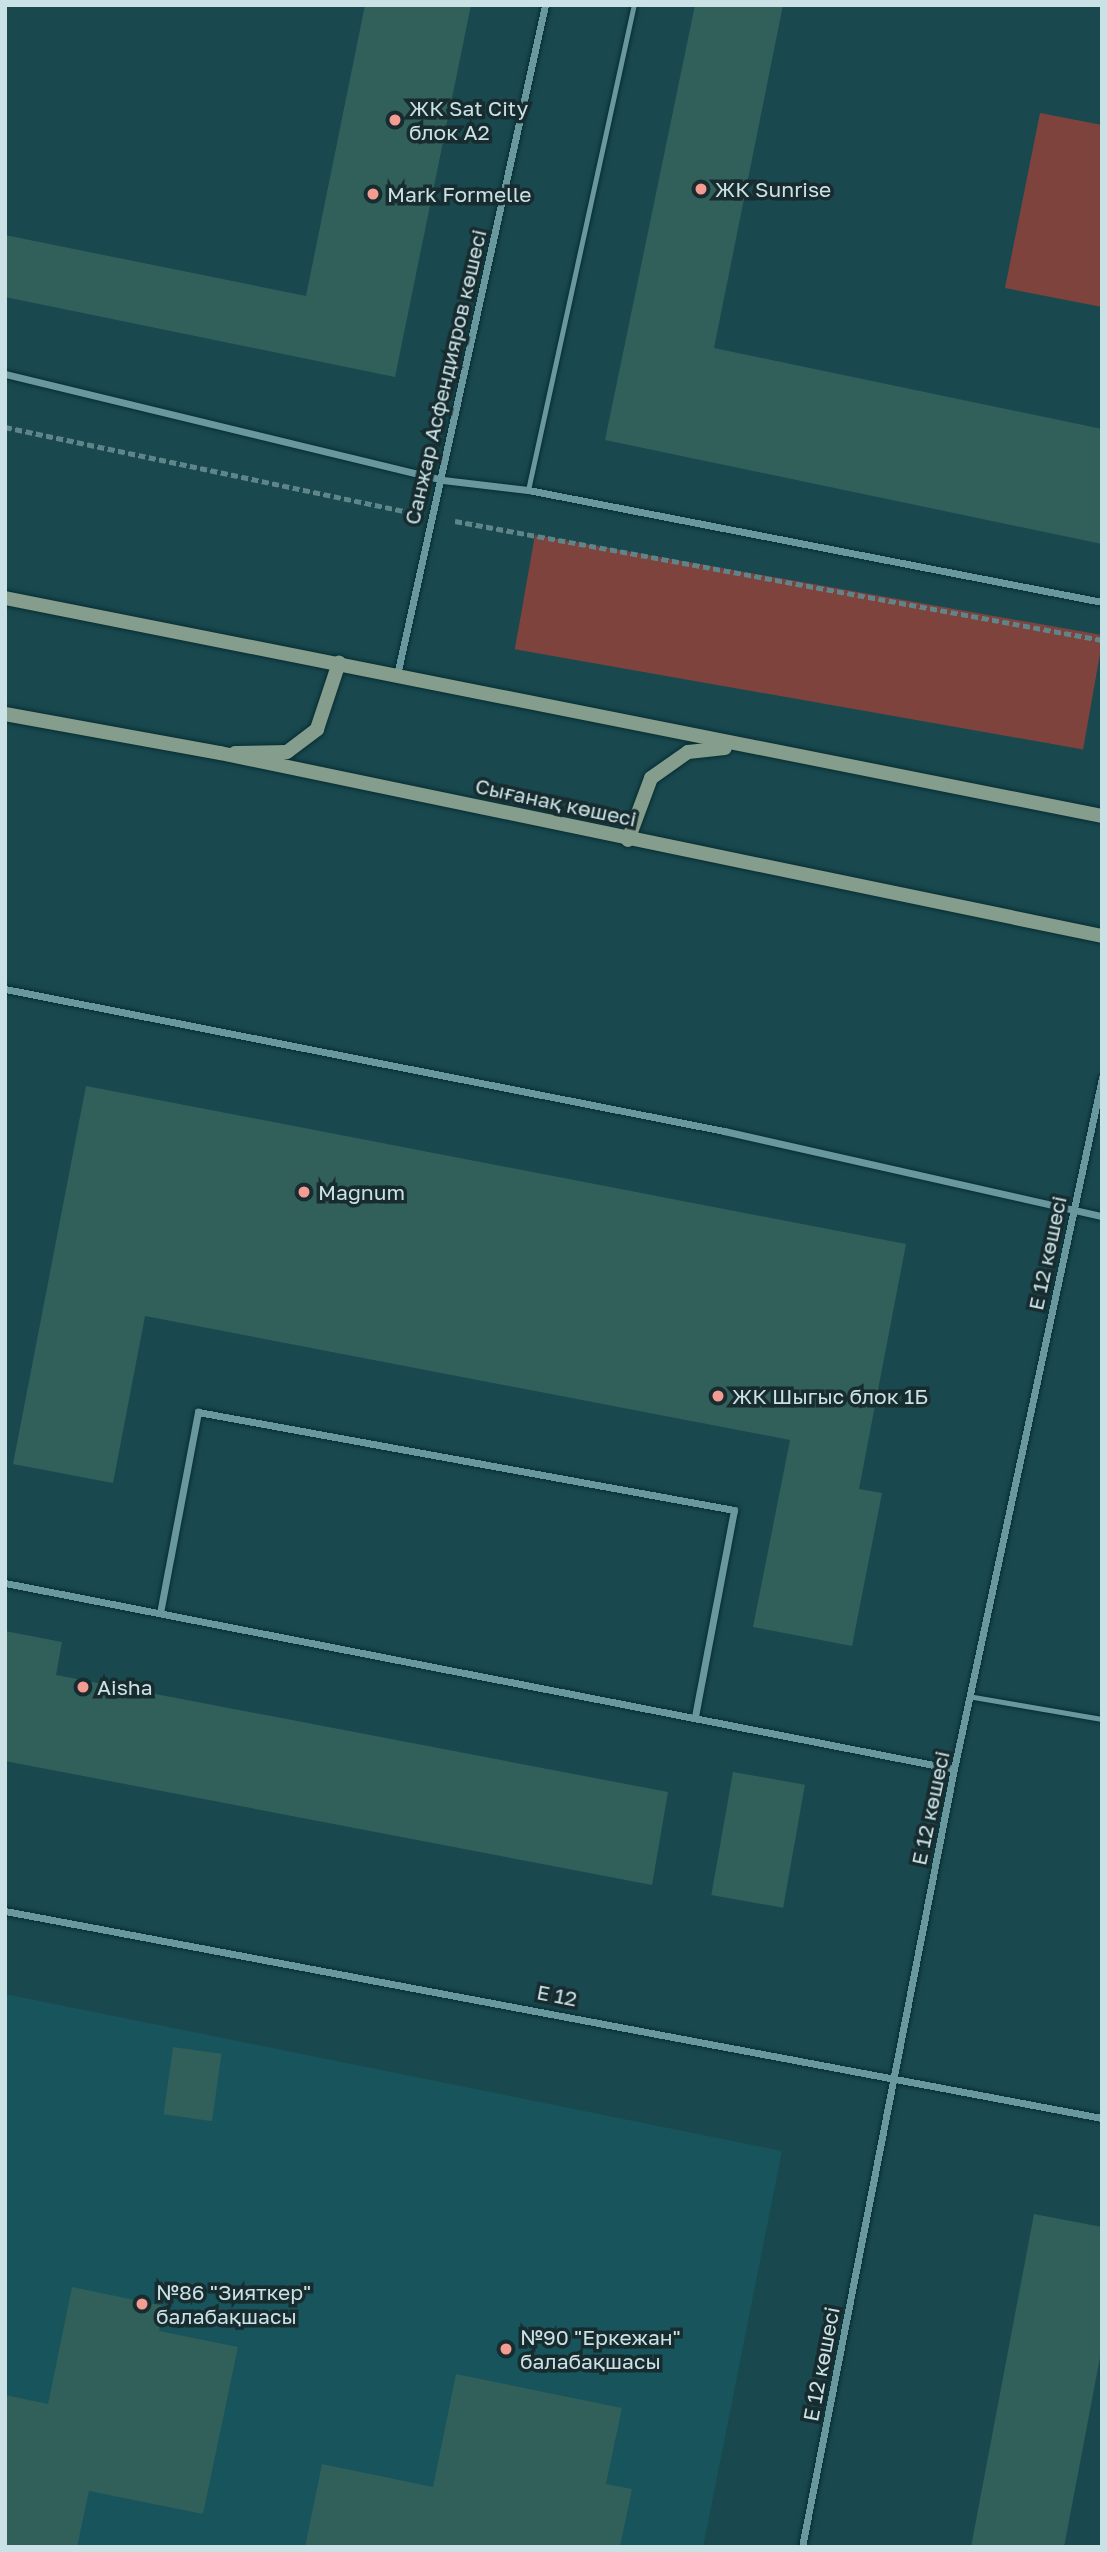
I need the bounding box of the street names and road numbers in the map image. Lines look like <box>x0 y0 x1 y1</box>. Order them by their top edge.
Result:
street label: Санжар Асфендияров көшесі <box>399 227 491 527</box>
street label: Сығанақ көшесі <box>473 773 639 831</box>
street label: Е 12 көшесі <box>1023 1194 1071 1312</box>
street label: Е 12 көшесі <box>906 1749 954 1867</box>
street label: E 12 <box>535 1979 579 2011</box>
street label: Е 12 көшесі <box>798 2305 844 2423</box>

